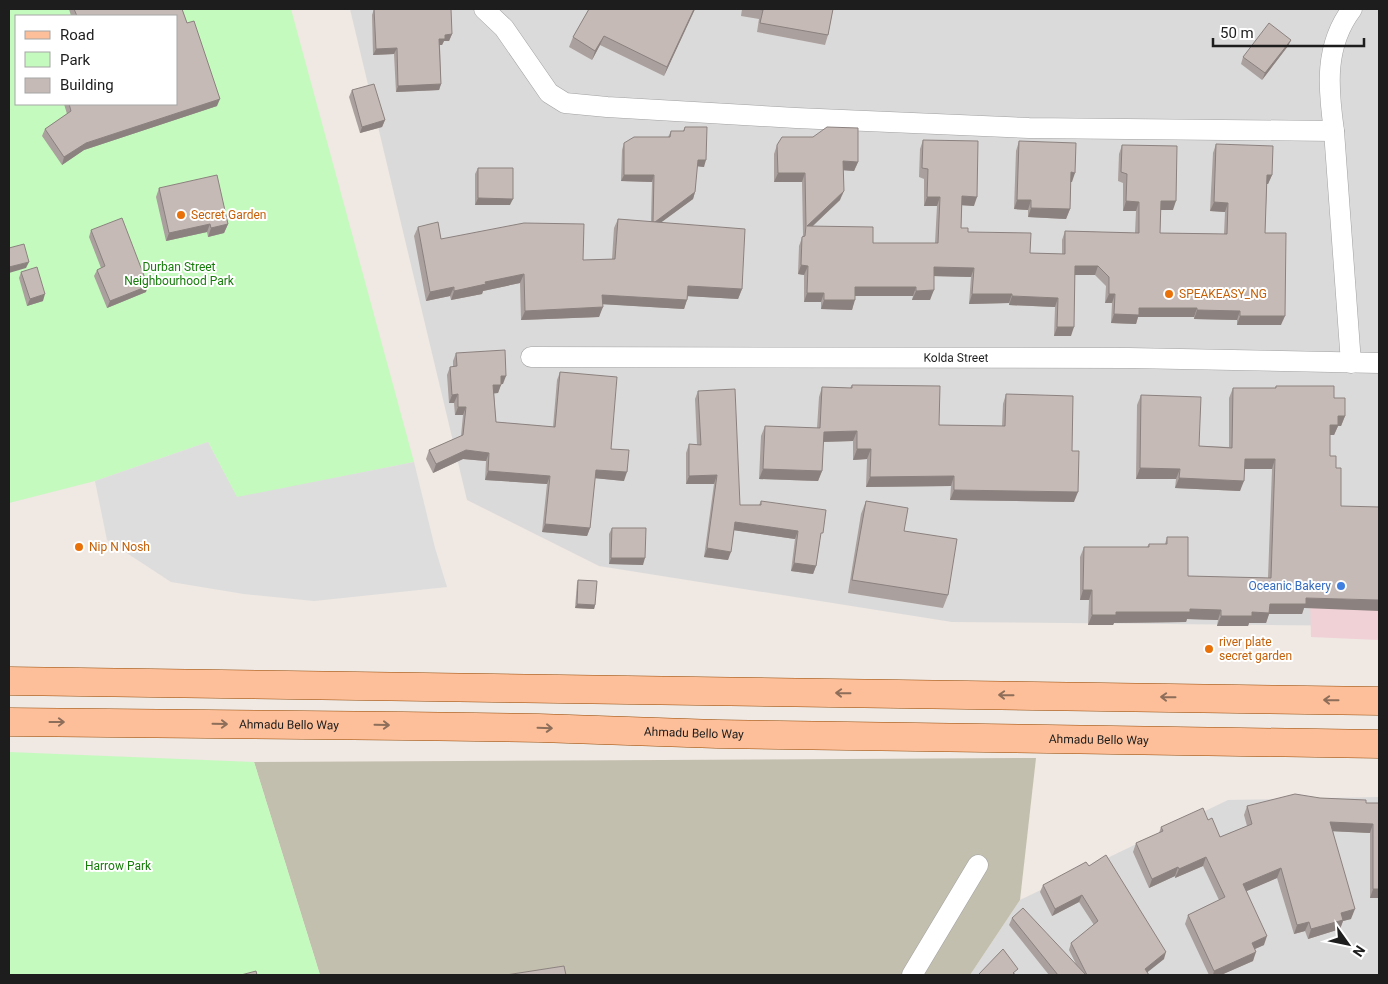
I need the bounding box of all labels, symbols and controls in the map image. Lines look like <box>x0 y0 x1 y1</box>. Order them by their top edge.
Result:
legend <box>15 15 178 105</box>
scale bar <box>1213 15 1364 47</box>
text: 50 m <box>1220 24 1254 42</box>
text: Road <box>60 26 94 44</box>
text: Park <box>60 51 91 69</box>
text: Building <box>60 76 114 94</box>
place label: Secret Garden <box>191 208 266 222</box>
marker: Secret Garden <box>175 209 187 221</box>
park label: Durban Street Neighbourhood Park <box>124 260 235 288</box>
place label: SPEAKEASY_NG <box>1179 287 1267 301</box>
marker: SPEAKEASY_NG <box>1163 288 1175 300</box>
street label: Kolda Street <box>923 351 989 365</box>
place label: Nip N Nosh <box>89 540 150 554</box>
marker: Nip N Nosh <box>73 541 85 553</box>
place label: Oceanic Bakery <box>1249 579 1331 593</box>
marker: Oceanic Bakery <box>1335 580 1347 592</box>
place label: river plate secret garden <box>1219 635 1292 663</box>
marker: river plate secret garden <box>1203 643 1215 655</box>
one-way arrow <box>835 688 852 698</box>
one-way arrow <box>998 690 1014 700</box>
one-way arrow <box>1160 692 1176 702</box>
one-way arrow <box>1323 695 1339 705</box>
one-way arrow <box>49 717 65 727</box>
street label: Ahmadu Bello Way <box>239 717 339 732</box>
one-way arrow <box>212 719 228 728</box>
one-way arrow <box>374 721 390 730</box>
one-way arrow <box>536 723 553 733</box>
street label: Ahmadu Bello Way <box>644 725 744 741</box>
street label: Ahmadu Bello Way <box>1049 732 1149 748</box>
park label: Harrow Park <box>85 859 152 873</box>
north arrow <box>1323 919 1373 969</box>
text: N <box>1349 943 1368 960</box>

